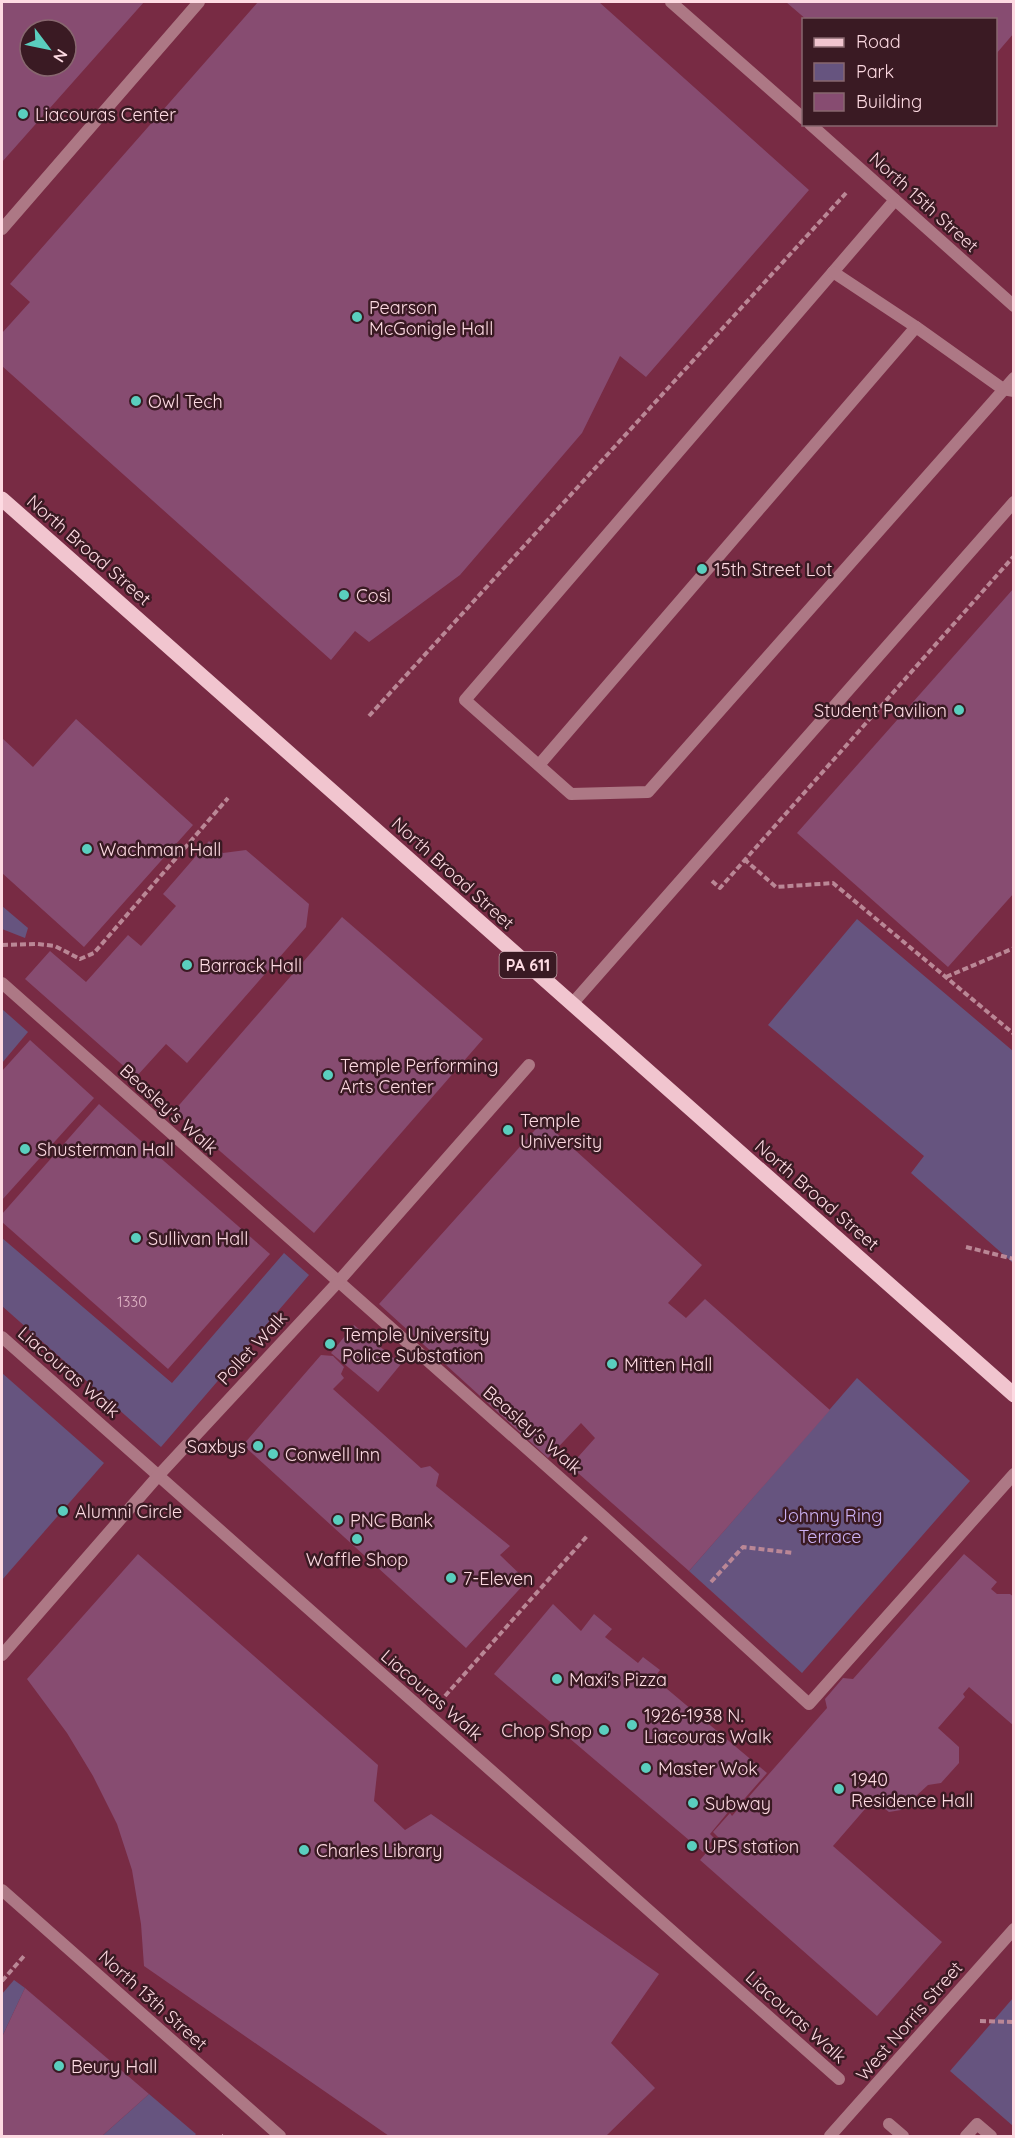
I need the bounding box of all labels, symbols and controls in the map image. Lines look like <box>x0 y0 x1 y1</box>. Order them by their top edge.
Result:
north arrow <box>18 18 78 78</box>
legend <box>802 18 997 126</box>
text: Road <box>856 30 901 53</box>
text: N <box>49 46 72 66</box>
text: Park <box>856 60 894 83</box>
text: Building <box>856 90 922 113</box>
place label: Liacouras Center <box>35 103 176 126</box>
marker: Liacouras Center <box>16 107 30 121</box>
street label: North 15th Street <box>865 147 983 257</box>
place label: Pearson McGonigle Hall <box>369 296 493 340</box>
marker: Pearson McGonigle Hall <box>350 310 364 324</box>
place label: Owl Tech <box>148 390 223 413</box>
marker: Owl Tech <box>129 394 143 408</box>
street label: North Broad Street <box>22 490 156 610</box>
place label: 15th Street Lot <box>714 558 832 581</box>
marker: 15th Street Lot <box>695 562 709 576</box>
place label: Così <box>356 584 391 607</box>
marker: Così <box>337 588 351 602</box>
place label: Student Pavilion <box>814 699 947 722</box>
marker: Student Pavilion <box>952 703 966 717</box>
street label: North Broad Street <box>387 812 519 934</box>
place label: Wachman Hall <box>99 838 221 861</box>
marker: Wachman Hall <box>80 842 94 856</box>
road number: PA 611 <box>500 952 556 978</box>
place label: Barrack Hall <box>199 954 302 977</box>
marker: Barrack Hall <box>180 958 194 972</box>
place label: Temple Performing Arts Center <box>340 1054 498 1098</box>
street label: Beasley's Walk <box>115 1059 223 1159</box>
marker: Temple Performing Arts Center <box>321 1068 335 1082</box>
place label: Temple University <box>520 1109 602 1153</box>
marker: Temple University <box>501 1123 515 1137</box>
street label: North Broad Street <box>750 1135 884 1255</box>
place label: Shusterman Hall <box>37 1138 174 1161</box>
marker: Shusterman Hall <box>18 1142 32 1156</box>
place label: Sullivan Hall <box>148 1227 248 1250</box>
marker: Sullivan Hall <box>129 1231 143 1245</box>
house number: 1330 <box>117 1292 147 1311</box>
street label: Pollet Walk <box>212 1306 292 1390</box>
street label: Liacouras Walk <box>13 1321 125 1423</box>
place label: Temple University Police Substation <box>342 1323 490 1367</box>
marker: Temple University Police Substation <box>323 1337 337 1351</box>
place label: Mitten Hall <box>624 1353 713 1376</box>
marker: Mitten Hall <box>605 1357 619 1371</box>
street label: Beasley's Walk <box>479 1381 587 1479</box>
place label: Saxbys <box>187 1435 246 1458</box>
marker: Saxbys <box>251 1439 265 1453</box>
place label: Conwell Inn <box>285 1443 380 1466</box>
marker: Conwell Inn <box>266 1447 280 1461</box>
place label: Alumni Circle <box>75 1500 182 1523</box>
marker: Alumni Circle <box>56 1504 70 1518</box>
park label: Johnny Ring Terrace <box>778 1504 882 1548</box>
place label: PNC Bank <box>350 1509 433 1532</box>
marker: PNC Bank <box>331 1513 345 1527</box>
marker: Waffle Shop <box>350 1532 364 1546</box>
place label: Waffle Shop <box>306 1548 408 1571</box>
place label: 7-Eleven <box>463 1567 534 1590</box>
marker: 7-Eleven <box>444 1571 458 1585</box>
street label: Liacouras Walk <box>376 1644 488 1746</box>
place label: Maxi's Pizza <box>569 1668 667 1691</box>
marker: Maxi's Pizza <box>550 1672 564 1686</box>
place label: 1926-1938 N. Liacouras Walk <box>644 1704 772 1748</box>
marker: 1926-1938 N. Liacouras Walk <box>625 1718 639 1732</box>
place label: Chop Shop <box>501 1719 592 1742</box>
marker: Chop Shop <box>597 1723 611 1737</box>
place label: Master Wok <box>658 1757 758 1780</box>
marker: Master Wok <box>639 1761 653 1775</box>
place label: 1940 Residence Hall <box>851 1768 973 1812</box>
marker: 1940 Residence Hall <box>832 1782 846 1796</box>
place label: Subway <box>705 1792 771 1815</box>
marker: Subway <box>686 1796 700 1810</box>
place label: UPS station <box>704 1835 799 1858</box>
place label: Charles Library <box>316 1839 442 1862</box>
marker: UPS station <box>685 1839 699 1853</box>
marker: Charles Library <box>297 1843 311 1857</box>
street label: North 13th Street <box>94 1945 212 2055</box>
street label: West Norris Street <box>851 1956 967 2086</box>
street label: Liacouras Walk <box>741 1966 851 2068</box>
place label: Beury Hall <box>71 2055 157 2078</box>
marker: Beury Hall <box>52 2059 66 2073</box>

